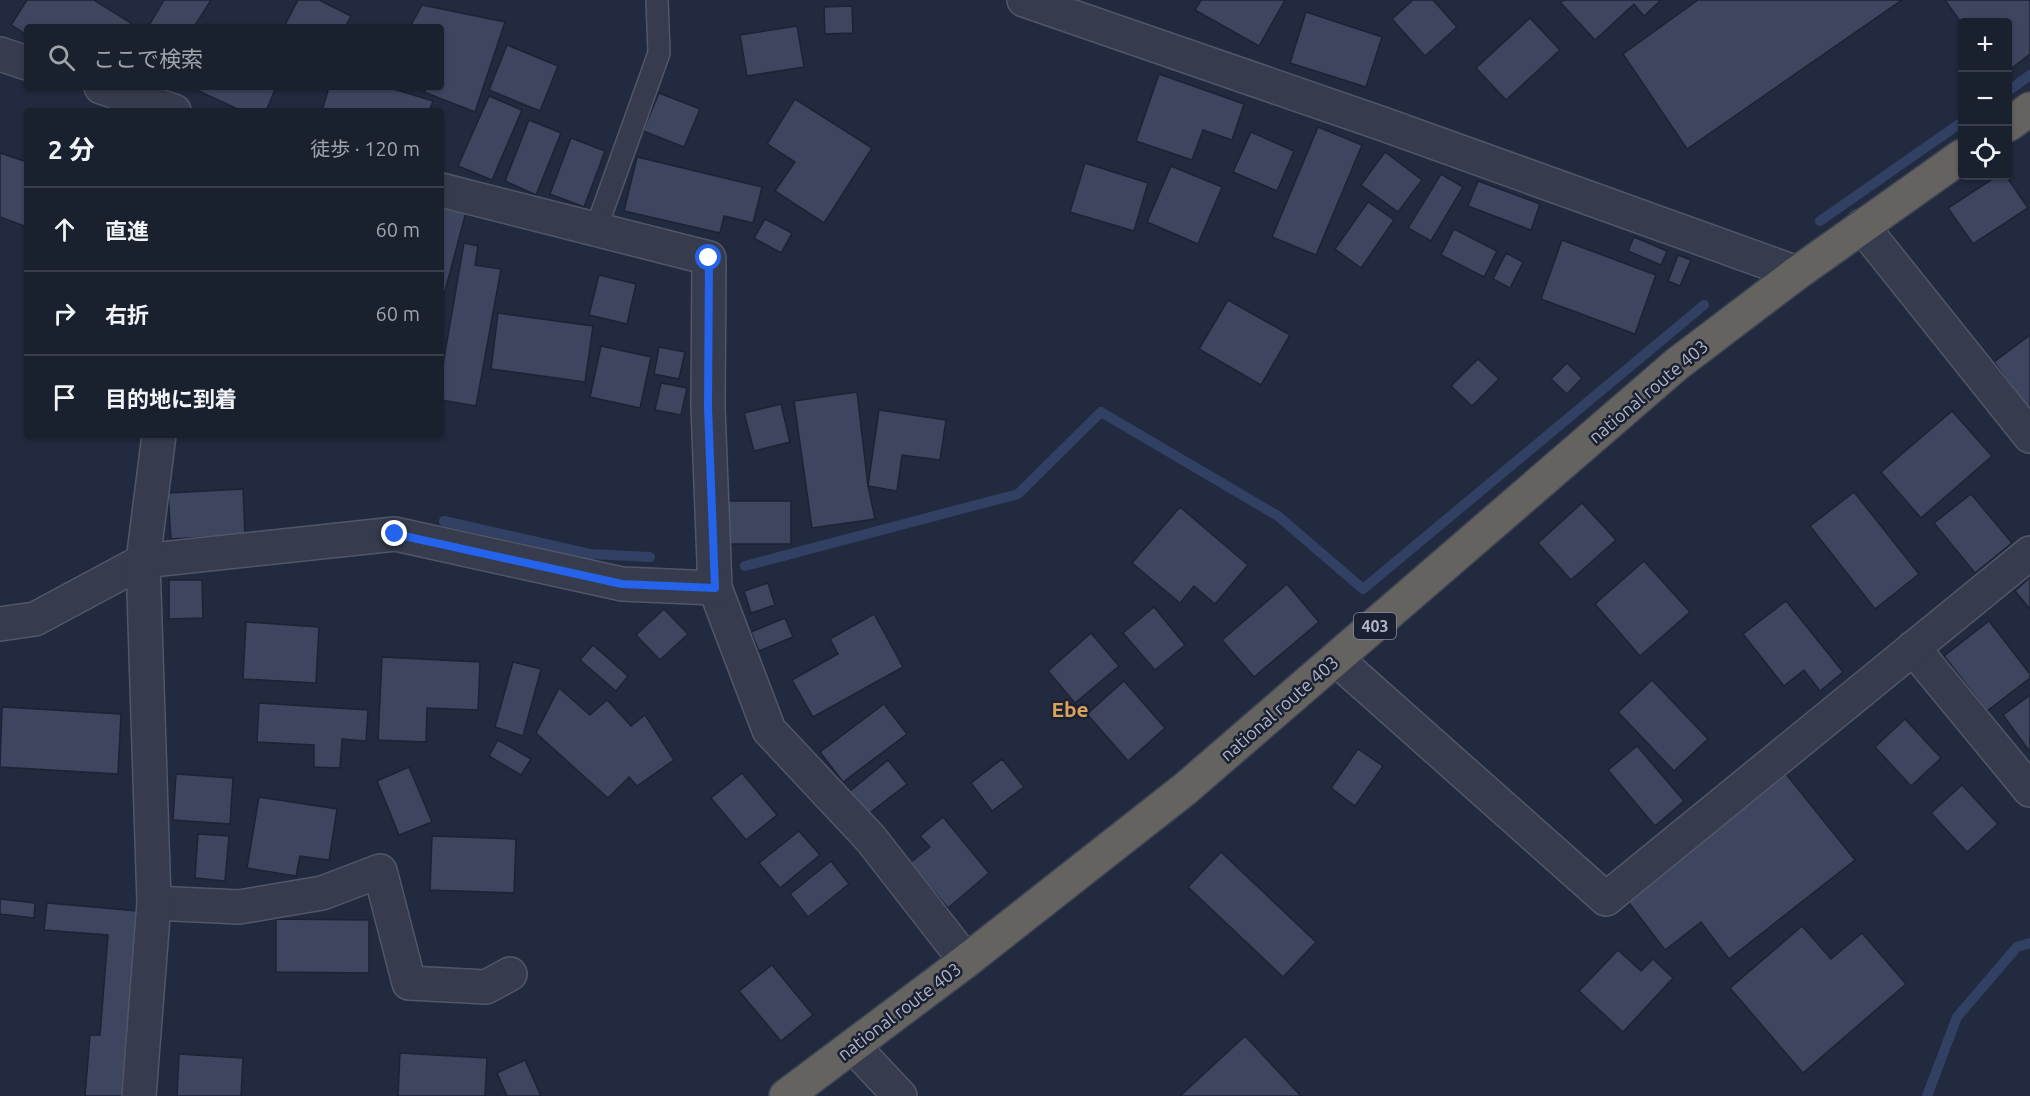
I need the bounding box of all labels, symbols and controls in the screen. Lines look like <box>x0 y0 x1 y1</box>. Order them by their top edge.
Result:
map controls <box>1958 18 2012 180</box>
button: + <box>1958 18 2012 72</box>
search box <box>24 24 444 90</box>
icon: search <box>45 41 78 74</box>
text: ここで検索 <box>93 46 203 71</box>
button: − <box>1958 72 2012 126</box>
button: locate <box>1958 126 2012 180</box>
text: 2 分 <box>48 135 95 164</box>
text: 徒歩 · 120 m <box>310 137 420 160</box>
icon: ahead <box>48 213 81 246</box>
text: 直進 <box>105 218 149 243</box>
text: 60 m <box>376 218 420 241</box>
route start <box>695 244 721 270</box>
icon: right <box>48 297 81 330</box>
text: 右折 <box>105 302 149 327</box>
text: 60 m <box>376 302 420 325</box>
street label: national route 403 <box>1584 335 1712 447</box>
icon: arrive <box>48 381 81 414</box>
text: 目的地に到着 <box>105 386 237 411</box>
route end <box>381 520 407 546</box>
road number: 403 <box>1354 613 1396 639</box>
street label: national route 403 <box>1216 652 1342 764</box>
district label: Ebe <box>1051 697 1089 721</box>
street label: national route 403 <box>833 958 965 1064</box>

